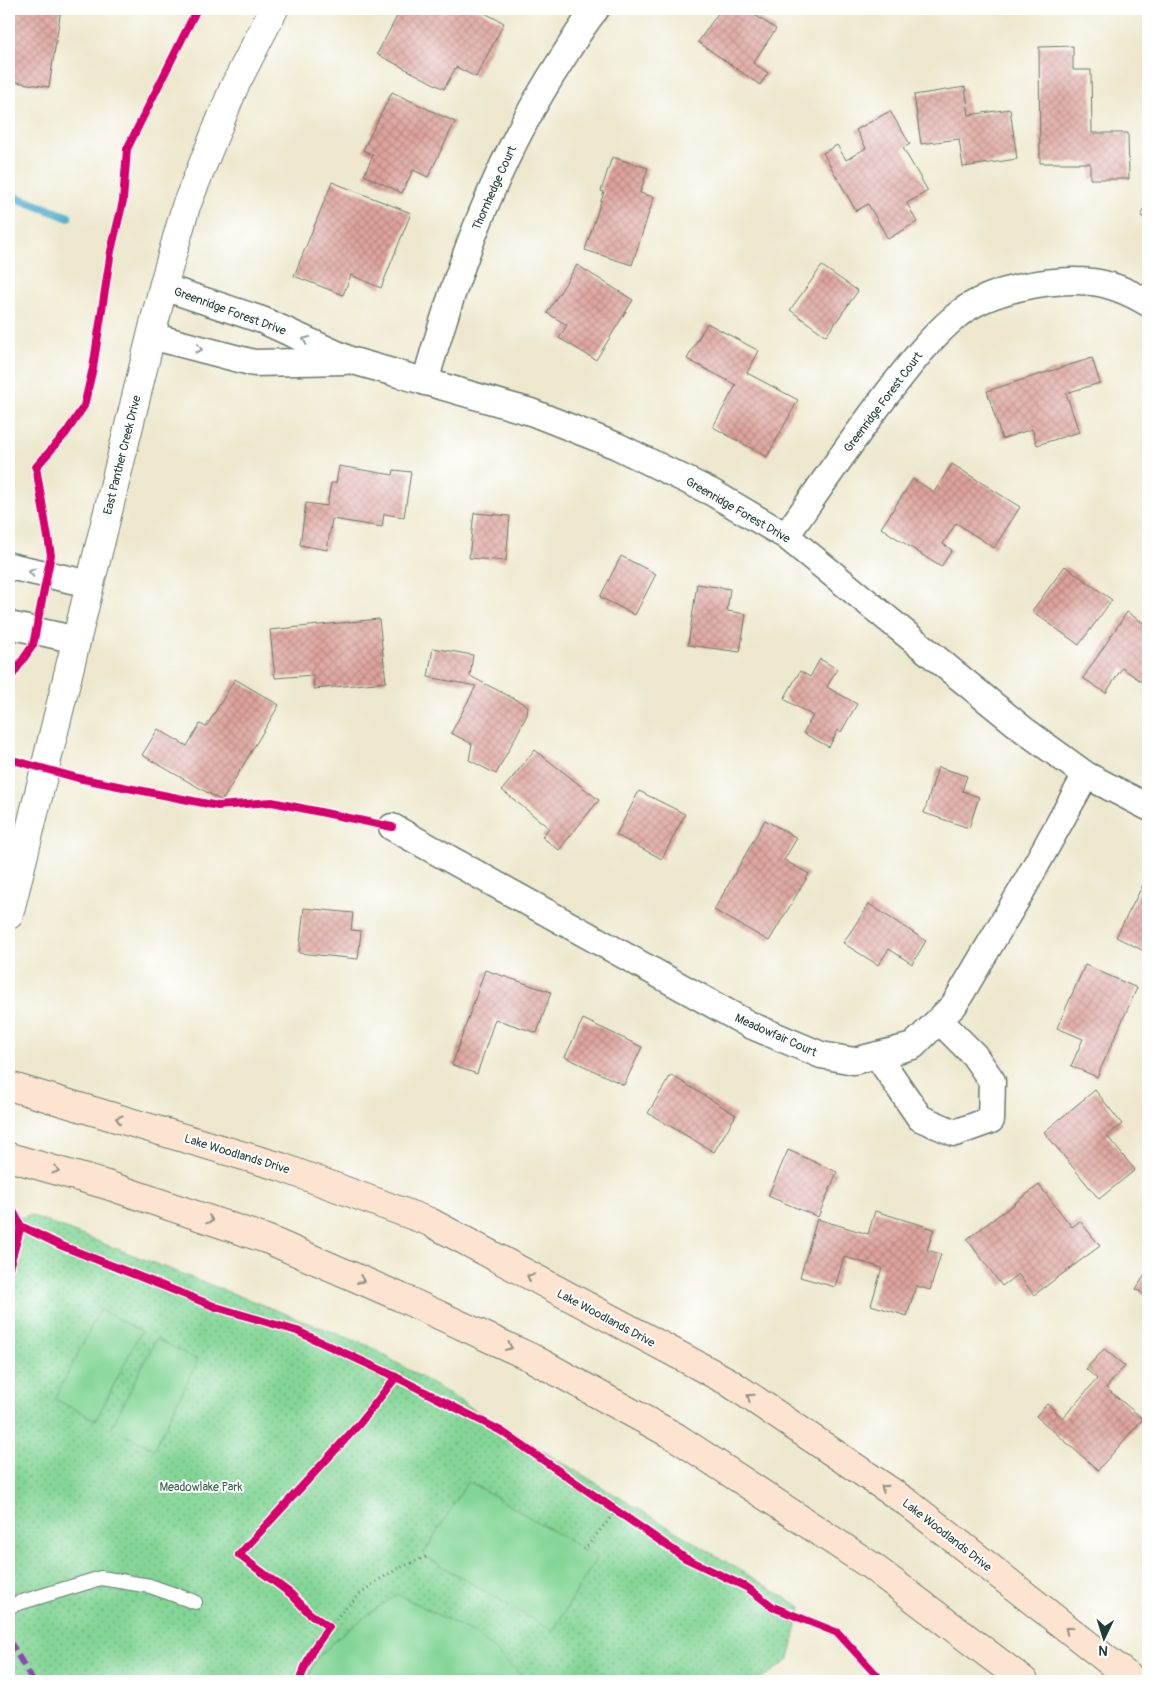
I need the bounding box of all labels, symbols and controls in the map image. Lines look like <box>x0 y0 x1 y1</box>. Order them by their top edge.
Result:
street label: Thornhedge Court <box>469 144 520 233</box>
street label: Greenridge Forest Drive <box>172 284 288 339</box>
one-way arrow <box>302 336 311 346</box>
one-way arrow <box>194 343 203 354</box>
street label: Greenridge Forest Court <box>841 349 926 456</box>
street label: East Panther Creek Drive <box>100 394 145 516</box>
street label: Greenridge Forest Drive <box>683 474 793 547</box>
one-way arrow <box>28 567 37 578</box>
street label: Meadowfair Court <box>732 1011 819 1060</box>
one-way arrow <box>115 1114 124 1124</box>
street label: Lake Woodlands Drive <box>182 1131 291 1178</box>
one-way arrow <box>51 1165 59 1175</box>
one-way arrow <box>206 1214 214 1224</box>
one-way arrow <box>356 1273 365 1284</box>
one-way arrow <box>527 1273 536 1283</box>
street label: Lake Woodlands Drive <box>554 1286 658 1351</box>
one-way arrow <box>504 1341 513 1351</box>
one-way arrow <box>746 1394 755 1403</box>
park label: Meadowlake Park <box>159 1480 243 1495</box>
one-way arrow <box>881 1485 890 1494</box>
street label: Lake Woodlands Drive <box>899 1496 994 1575</box>
north arrow <box>1080 1612 1130 1662</box>
one-way arrow <box>1064 1627 1074 1636</box>
text: N <box>1098 1642 1108 1659</box>

